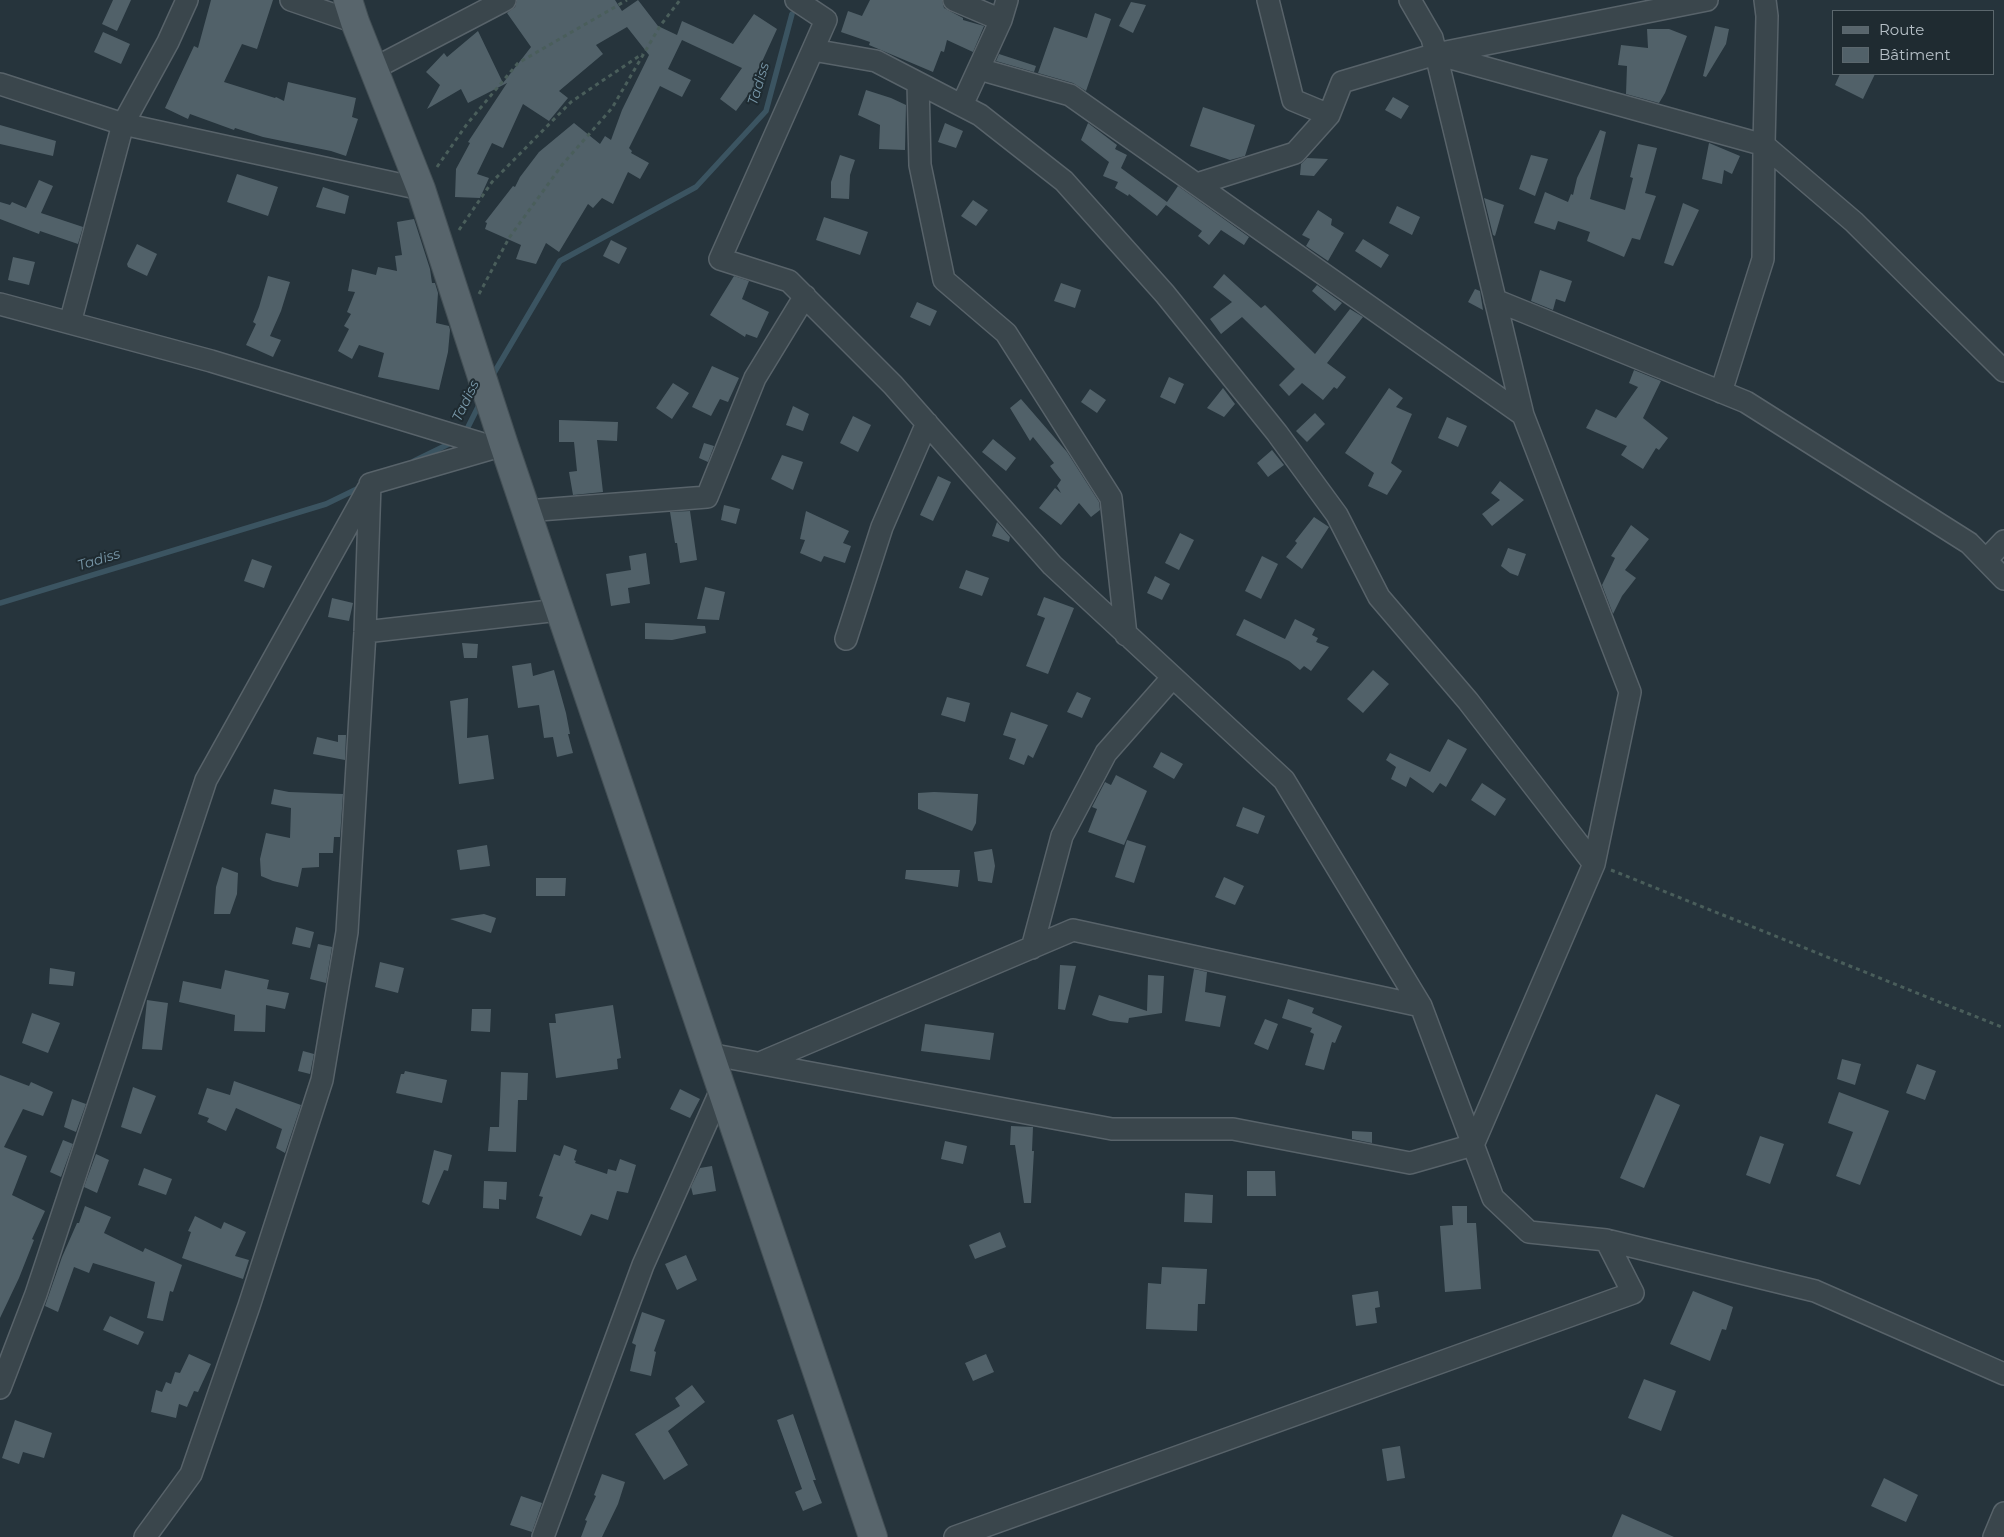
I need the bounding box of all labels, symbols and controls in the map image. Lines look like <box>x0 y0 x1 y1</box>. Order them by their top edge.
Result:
legend <box>1832 10 1994 75</box>
text: Route <box>1879 20 1924 39</box>
text: Bâtiment <box>1879 45 1951 64</box>
water label: Tadiss <box>745 61 773 107</box>
water label: Tadiss <box>449 378 483 424</box>
water label: Tadiss <box>76 546 122 574</box>

